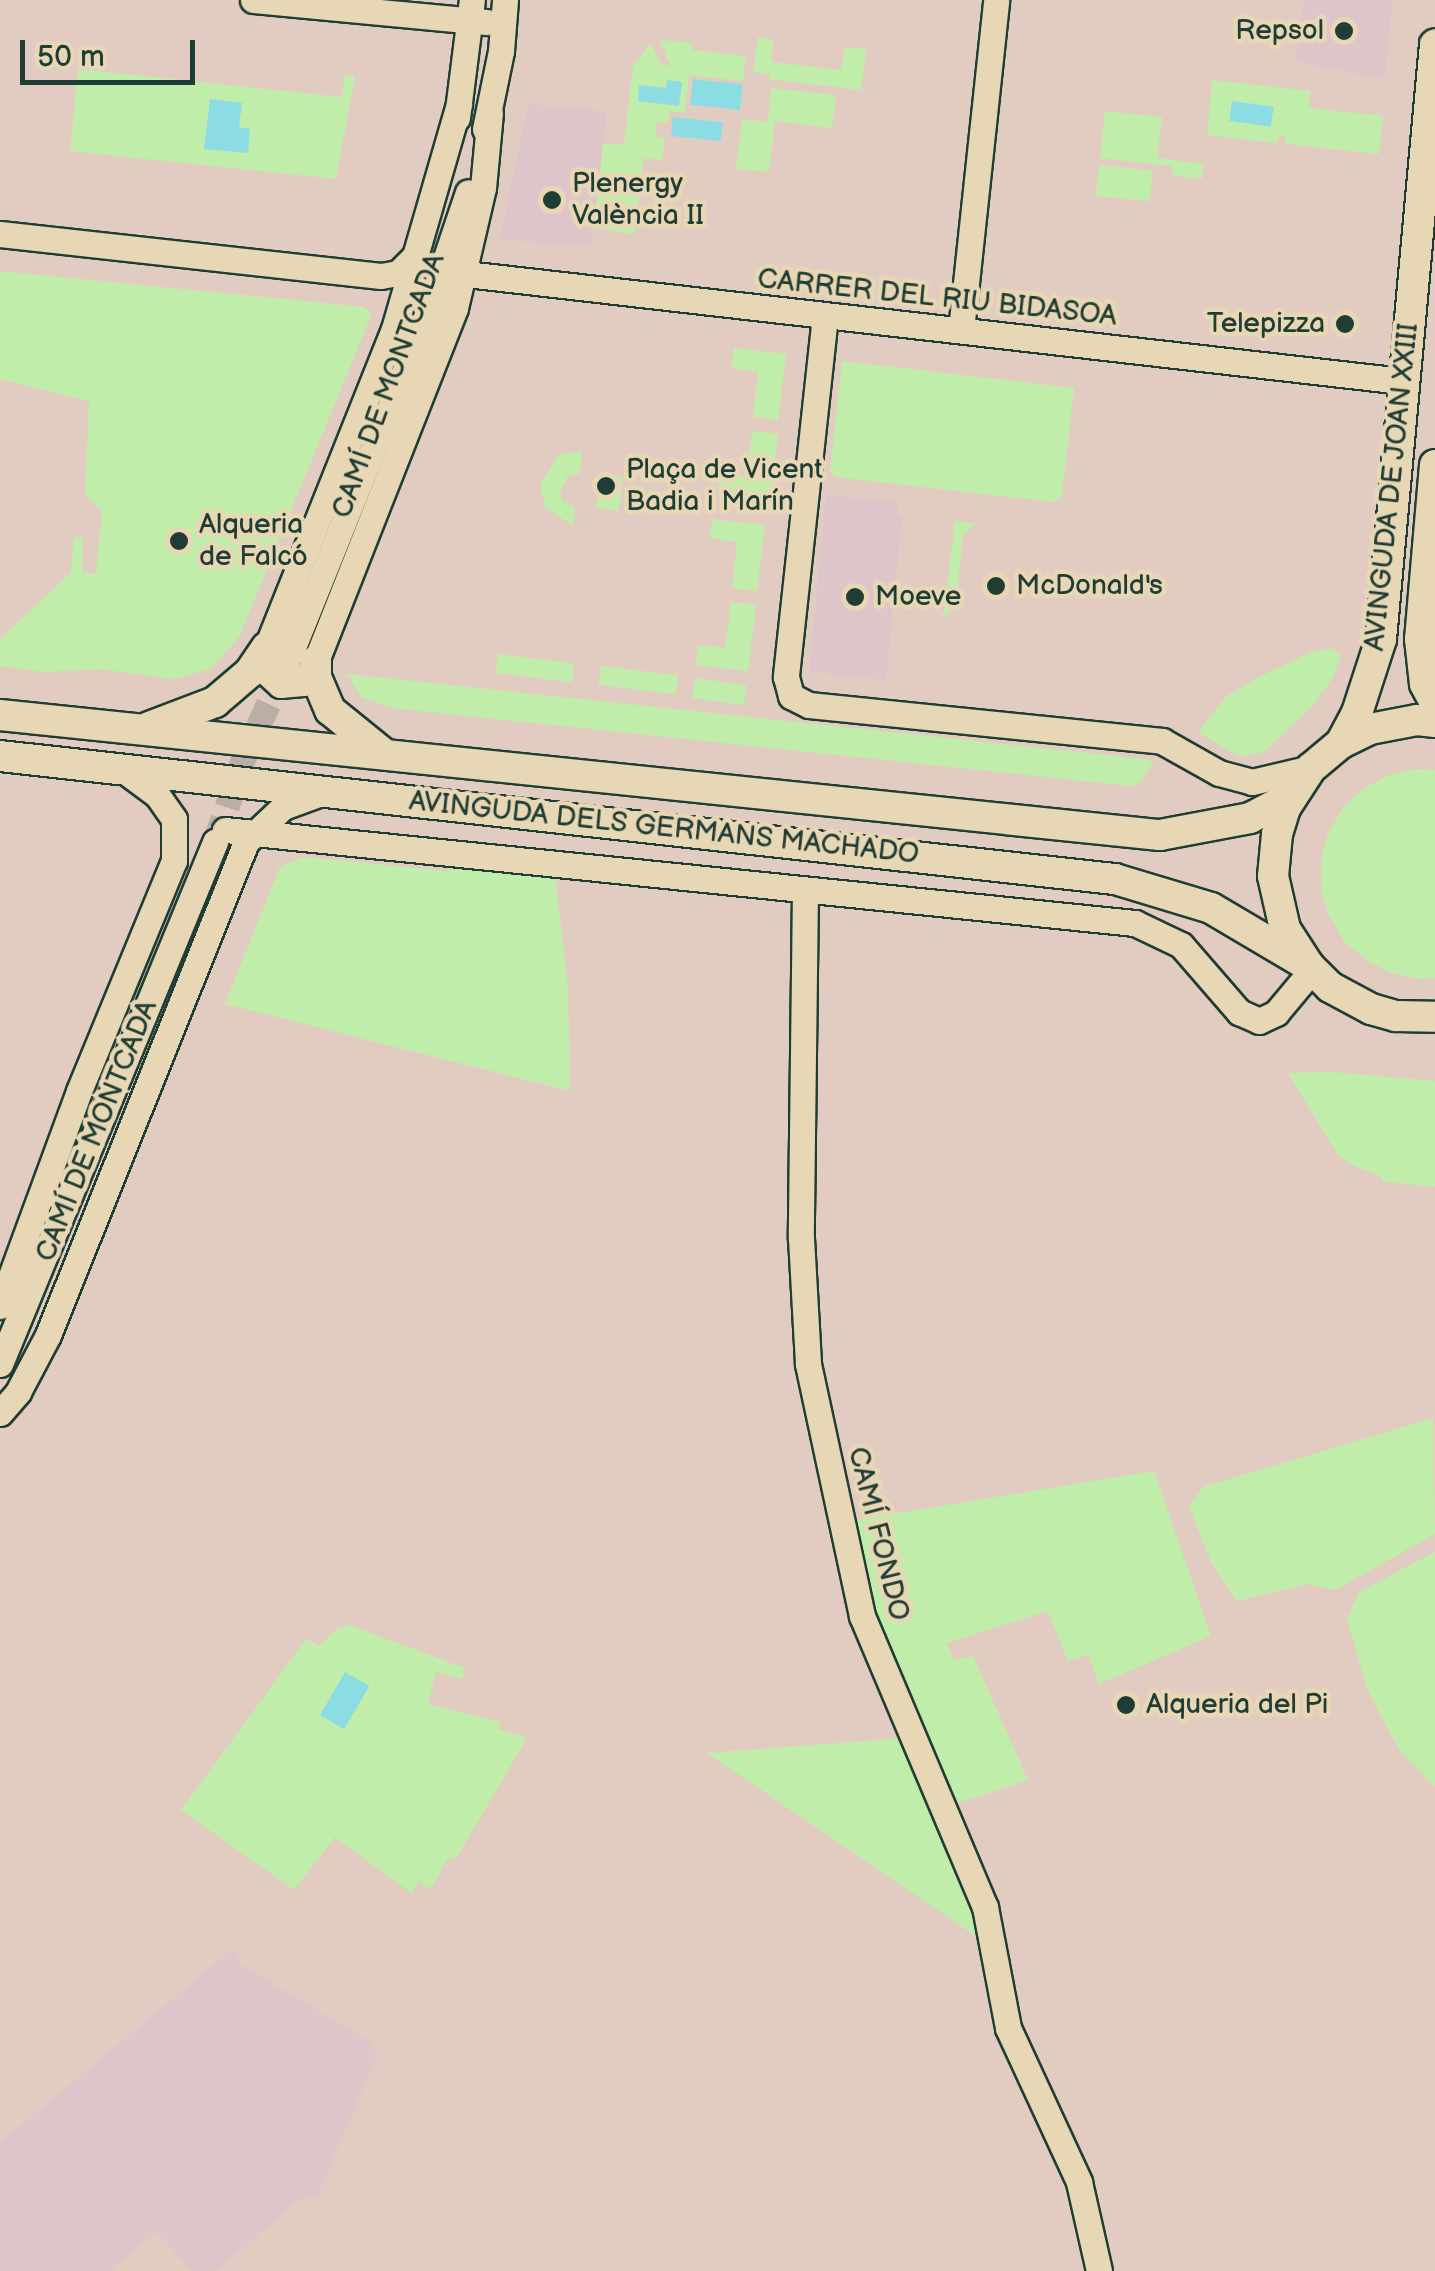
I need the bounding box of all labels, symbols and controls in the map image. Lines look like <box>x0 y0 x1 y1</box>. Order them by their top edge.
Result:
place label: Repsol <box>1235 14 1324 48</box>
scale bar <box>25 20 200 82</box>
marker: Repsol <box>1333 20 1355 42</box>
text: 50 m <box>37 39 105 75</box>
place label: Plenergy València II <box>572 167 704 233</box>
marker: Plenergy València II <box>541 189 563 211</box>
street label: CAMÍ DE MONTCADA <box>325 249 453 523</box>
street label: CARRER DEL RIU BIDASOA <box>756 262 1118 334</box>
place label: Telepizza <box>1207 307 1325 341</box>
marker: Telepizza <box>1334 313 1356 335</box>
street label: AVINGUDA DE JOAN XXIII <box>1358 320 1426 654</box>
place label: Plaça de Vicent Badia i Marín <box>626 453 824 519</box>
marker: Plaça de Vicent Badia i Marín <box>595 475 617 497</box>
place label: Alqueria de Falcó <box>199 508 308 574</box>
marker: Alqueria de Falcó <box>168 530 190 552</box>
place label: McDonald's <box>1016 569 1163 603</box>
marker: McDonald's <box>985 575 1007 597</box>
place label: Moeve <box>875 580 961 614</box>
marker: Moeve <box>844 586 866 608</box>
street label: AVINGUDA DELS GERMANS MACHADO <box>407 785 921 871</box>
street label: CAMÍ DE MONTCADA <box>29 995 165 1267</box>
street label: CAMÍ FONDO <box>840 1444 916 1624</box>
place label: Alqueria del Pi <box>1146 1688 1328 1722</box>
marker: Alqueria del Pi <box>1115 1694 1137 1716</box>

